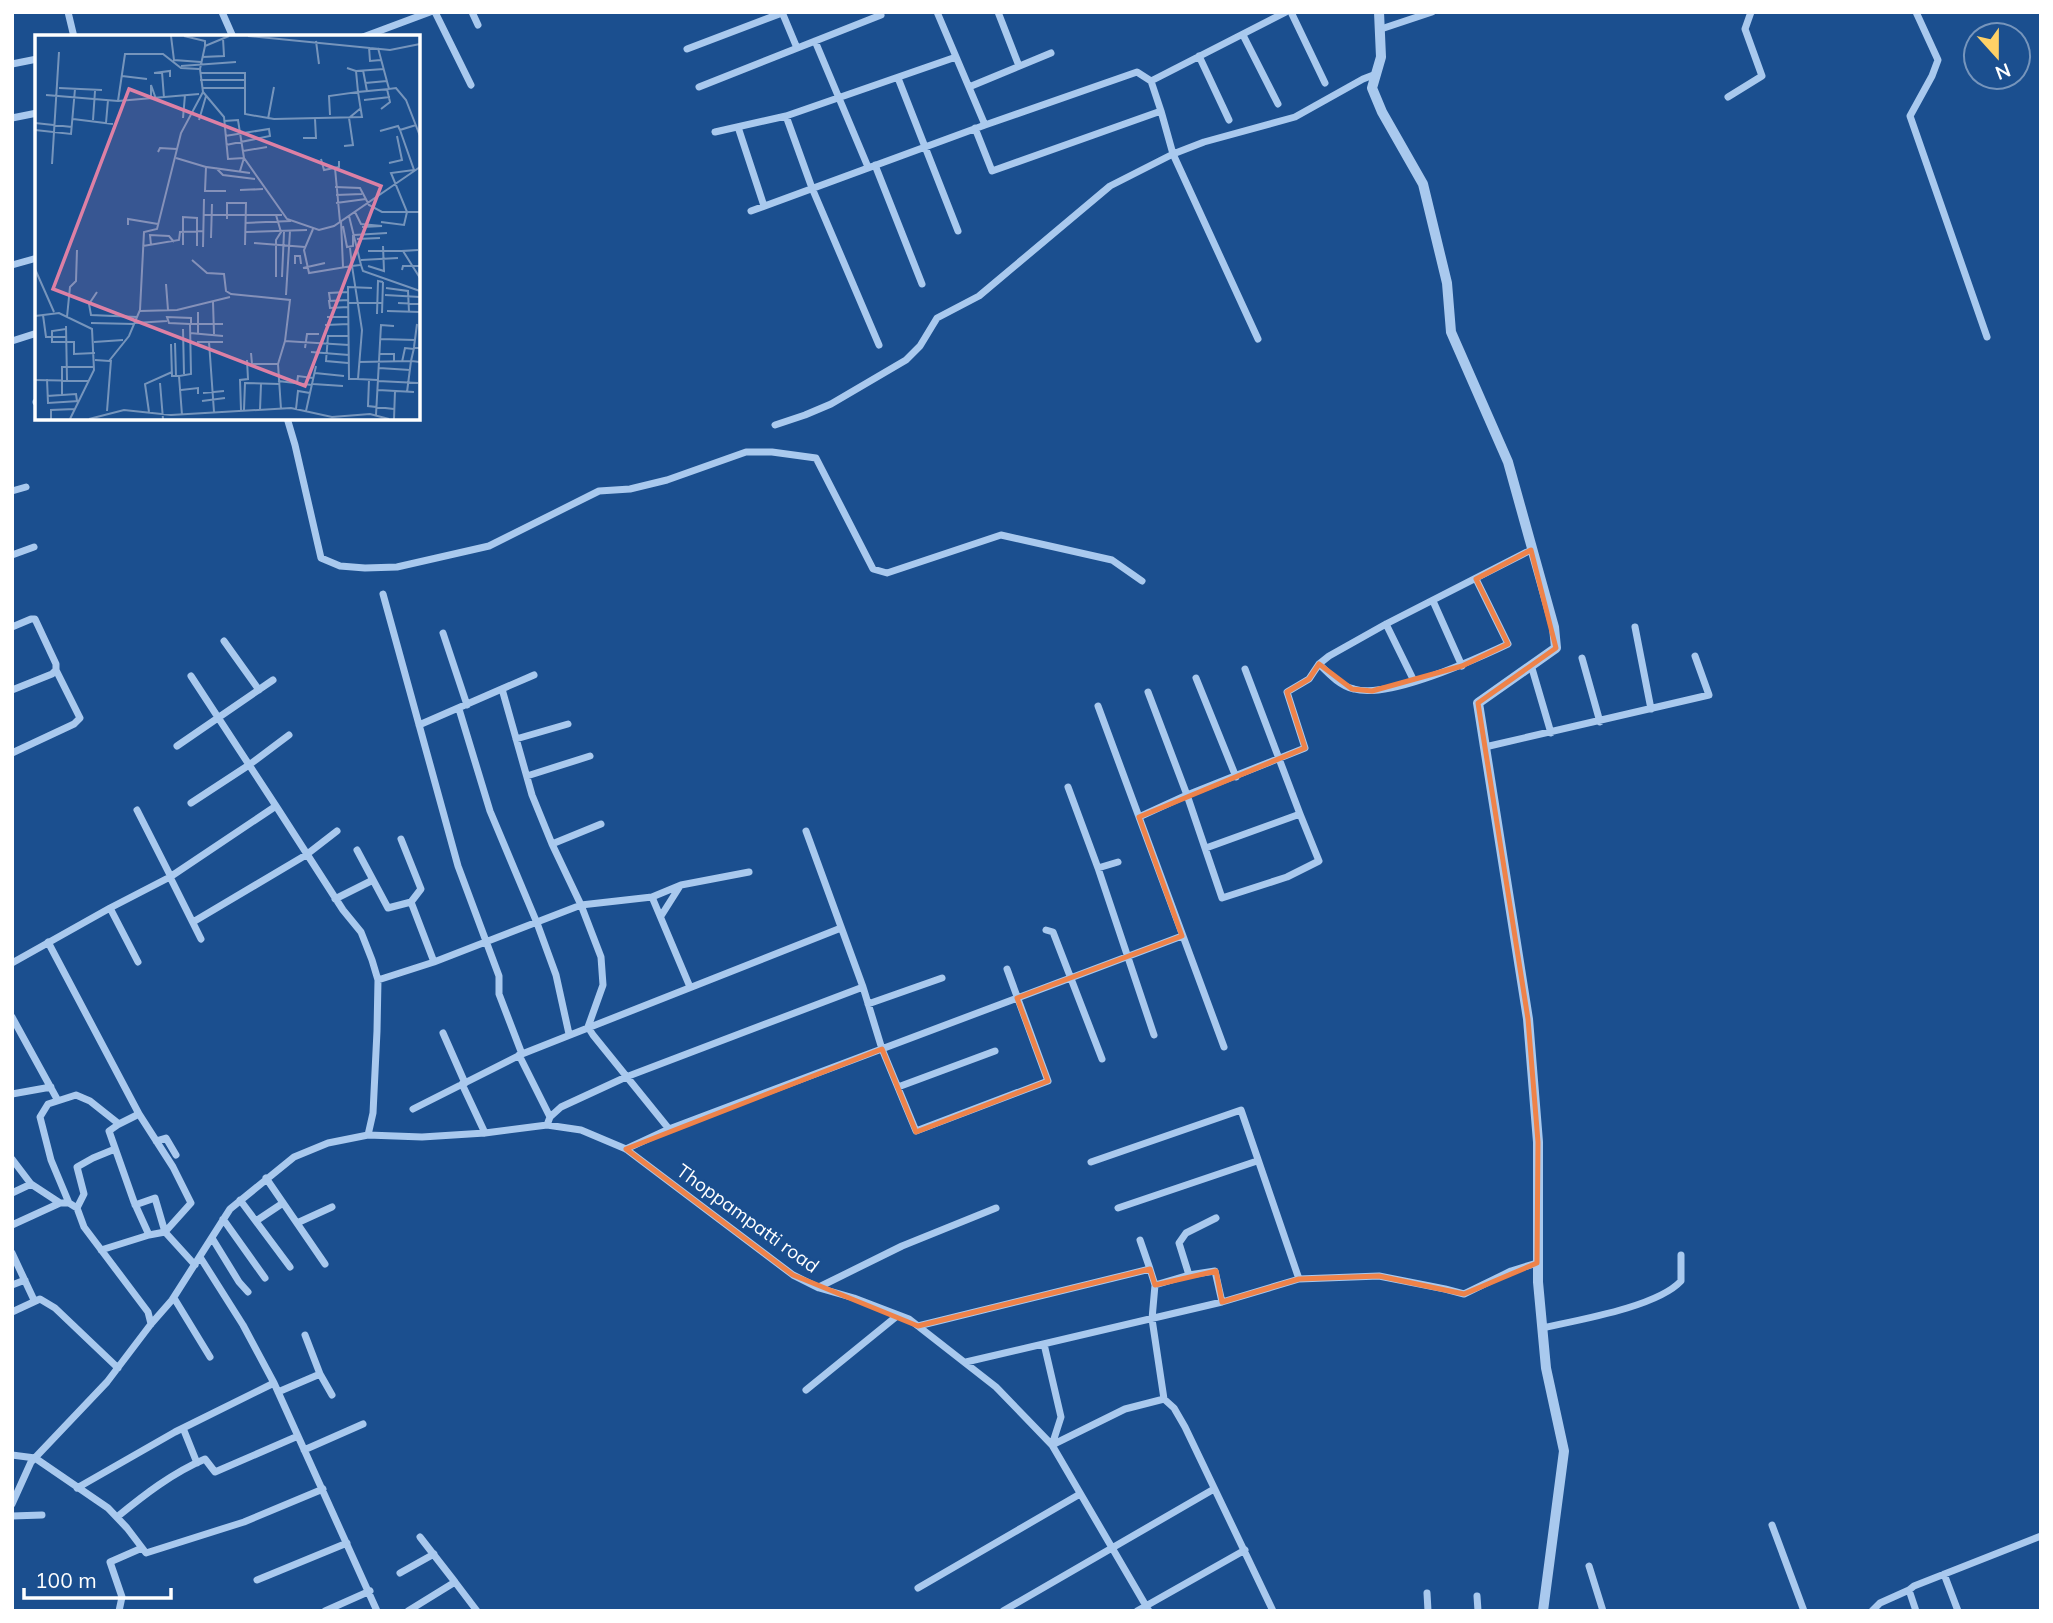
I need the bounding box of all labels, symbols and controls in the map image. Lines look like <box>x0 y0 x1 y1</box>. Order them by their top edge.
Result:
north arrow <box>1962 21 2032 91</box>
inset map <box>35 35 420 420</box>
text: N <box>1992 58 2014 86</box>
street label: Thoppampatti road <box>672 1158 824 1278</box>
scale bar <box>24 1556 172 1600</box>
text: 100 m <box>35 1567 97 1593</box>

